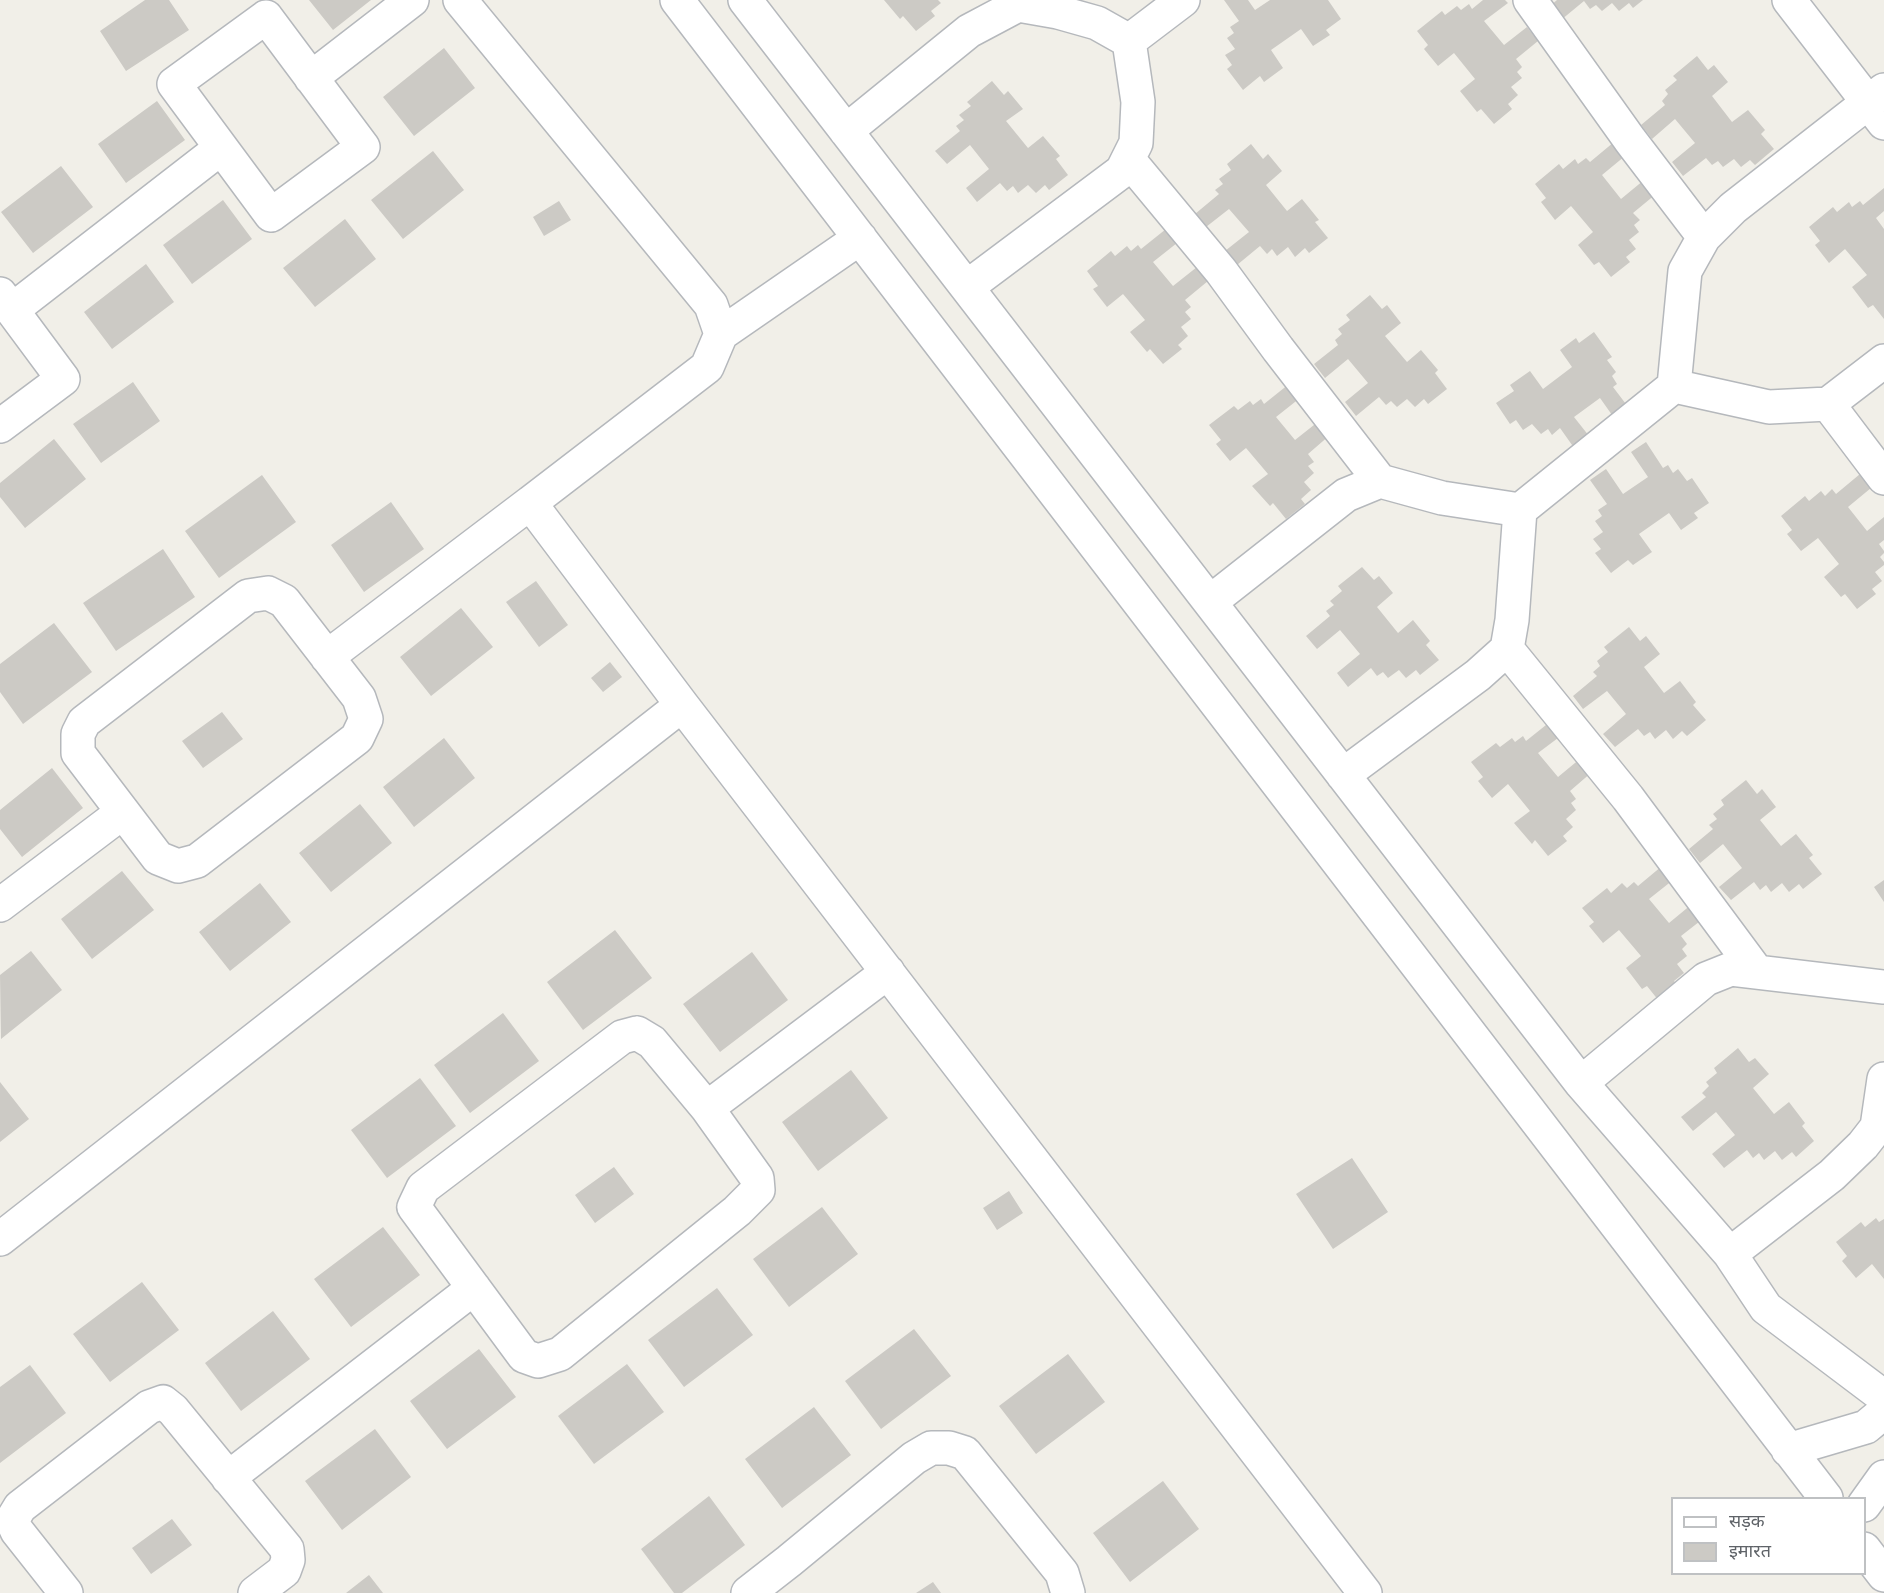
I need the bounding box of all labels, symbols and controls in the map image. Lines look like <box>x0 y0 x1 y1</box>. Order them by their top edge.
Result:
legend <box>1671 1497 1866 1575</box>
text: सड़क <box>1729 1511 1765 1534</box>
text: इमारत <box>1729 1541 1771 1564</box>

